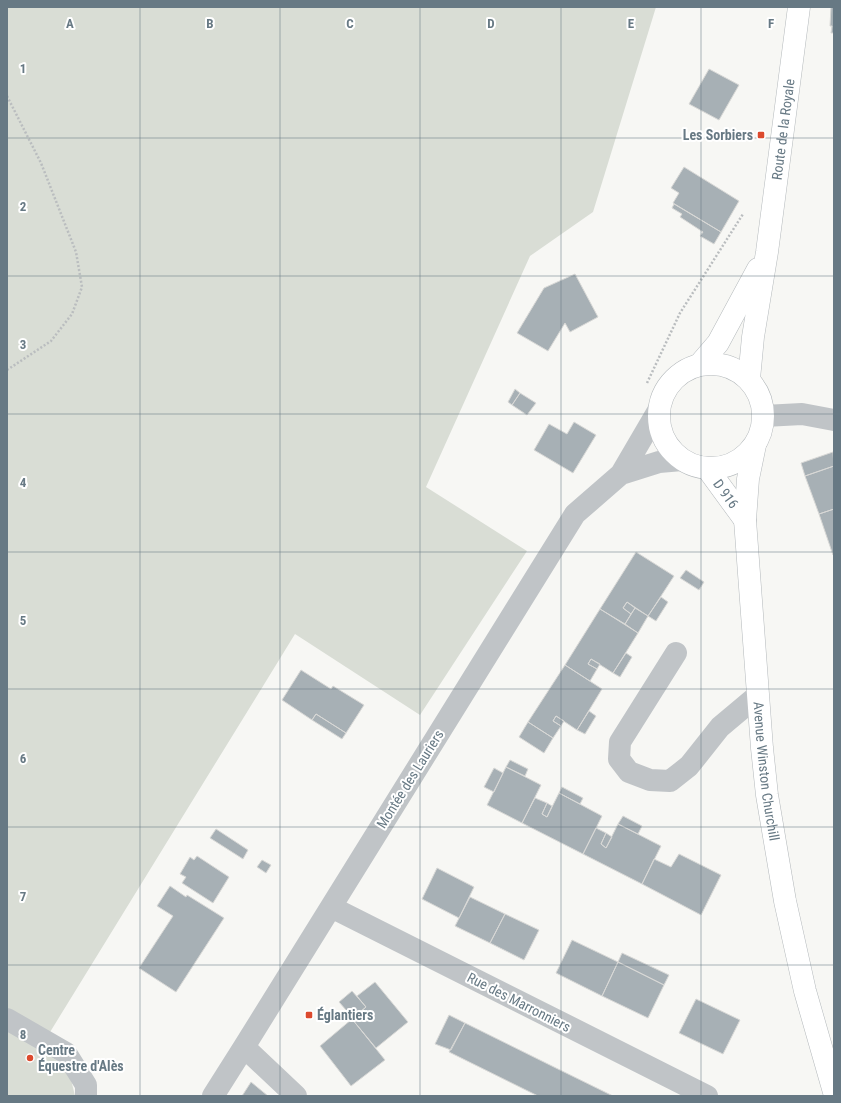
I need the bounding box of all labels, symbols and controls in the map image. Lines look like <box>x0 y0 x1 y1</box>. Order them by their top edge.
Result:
text: A <box>66 16 74 31</box>
text: B <box>206 16 214 31</box>
text: C <box>346 16 354 31</box>
text: D <box>487 16 495 31</box>
text: E <box>628 16 635 31</box>
text: F <box>768 16 774 31</box>
text: 1 <box>20 61 26 76</box>
street label: Route de la Royale <box>768 77 798 181</box>
place label: Les Sorbiers <box>683 127 753 143</box>
marker: Les Sorbiers <box>756 130 766 140</box>
text: 2 <box>20 199 27 214</box>
text: 3 <box>20 337 26 352</box>
text: 4 <box>20 475 27 490</box>
street label: D 916 <box>710 476 742 512</box>
text: 5 <box>20 613 27 628</box>
street label: Avenue Winston Churchill <box>751 701 783 842</box>
street label: Montée des Lauriers <box>373 727 447 831</box>
text: 6 <box>20 751 27 766</box>
text: 7 <box>20 889 27 904</box>
street label: Rue des Marronniers <box>465 969 573 1035</box>
place label: Églantiers <box>317 1006 373 1023</box>
marker: Églantiers <box>304 1010 314 1020</box>
text: 8 <box>20 1027 26 1042</box>
place label: Centre Équestre d'Alès <box>38 1042 124 1074</box>
marker: Centre Équestre d'Alès <box>25 1053 35 1063</box>

